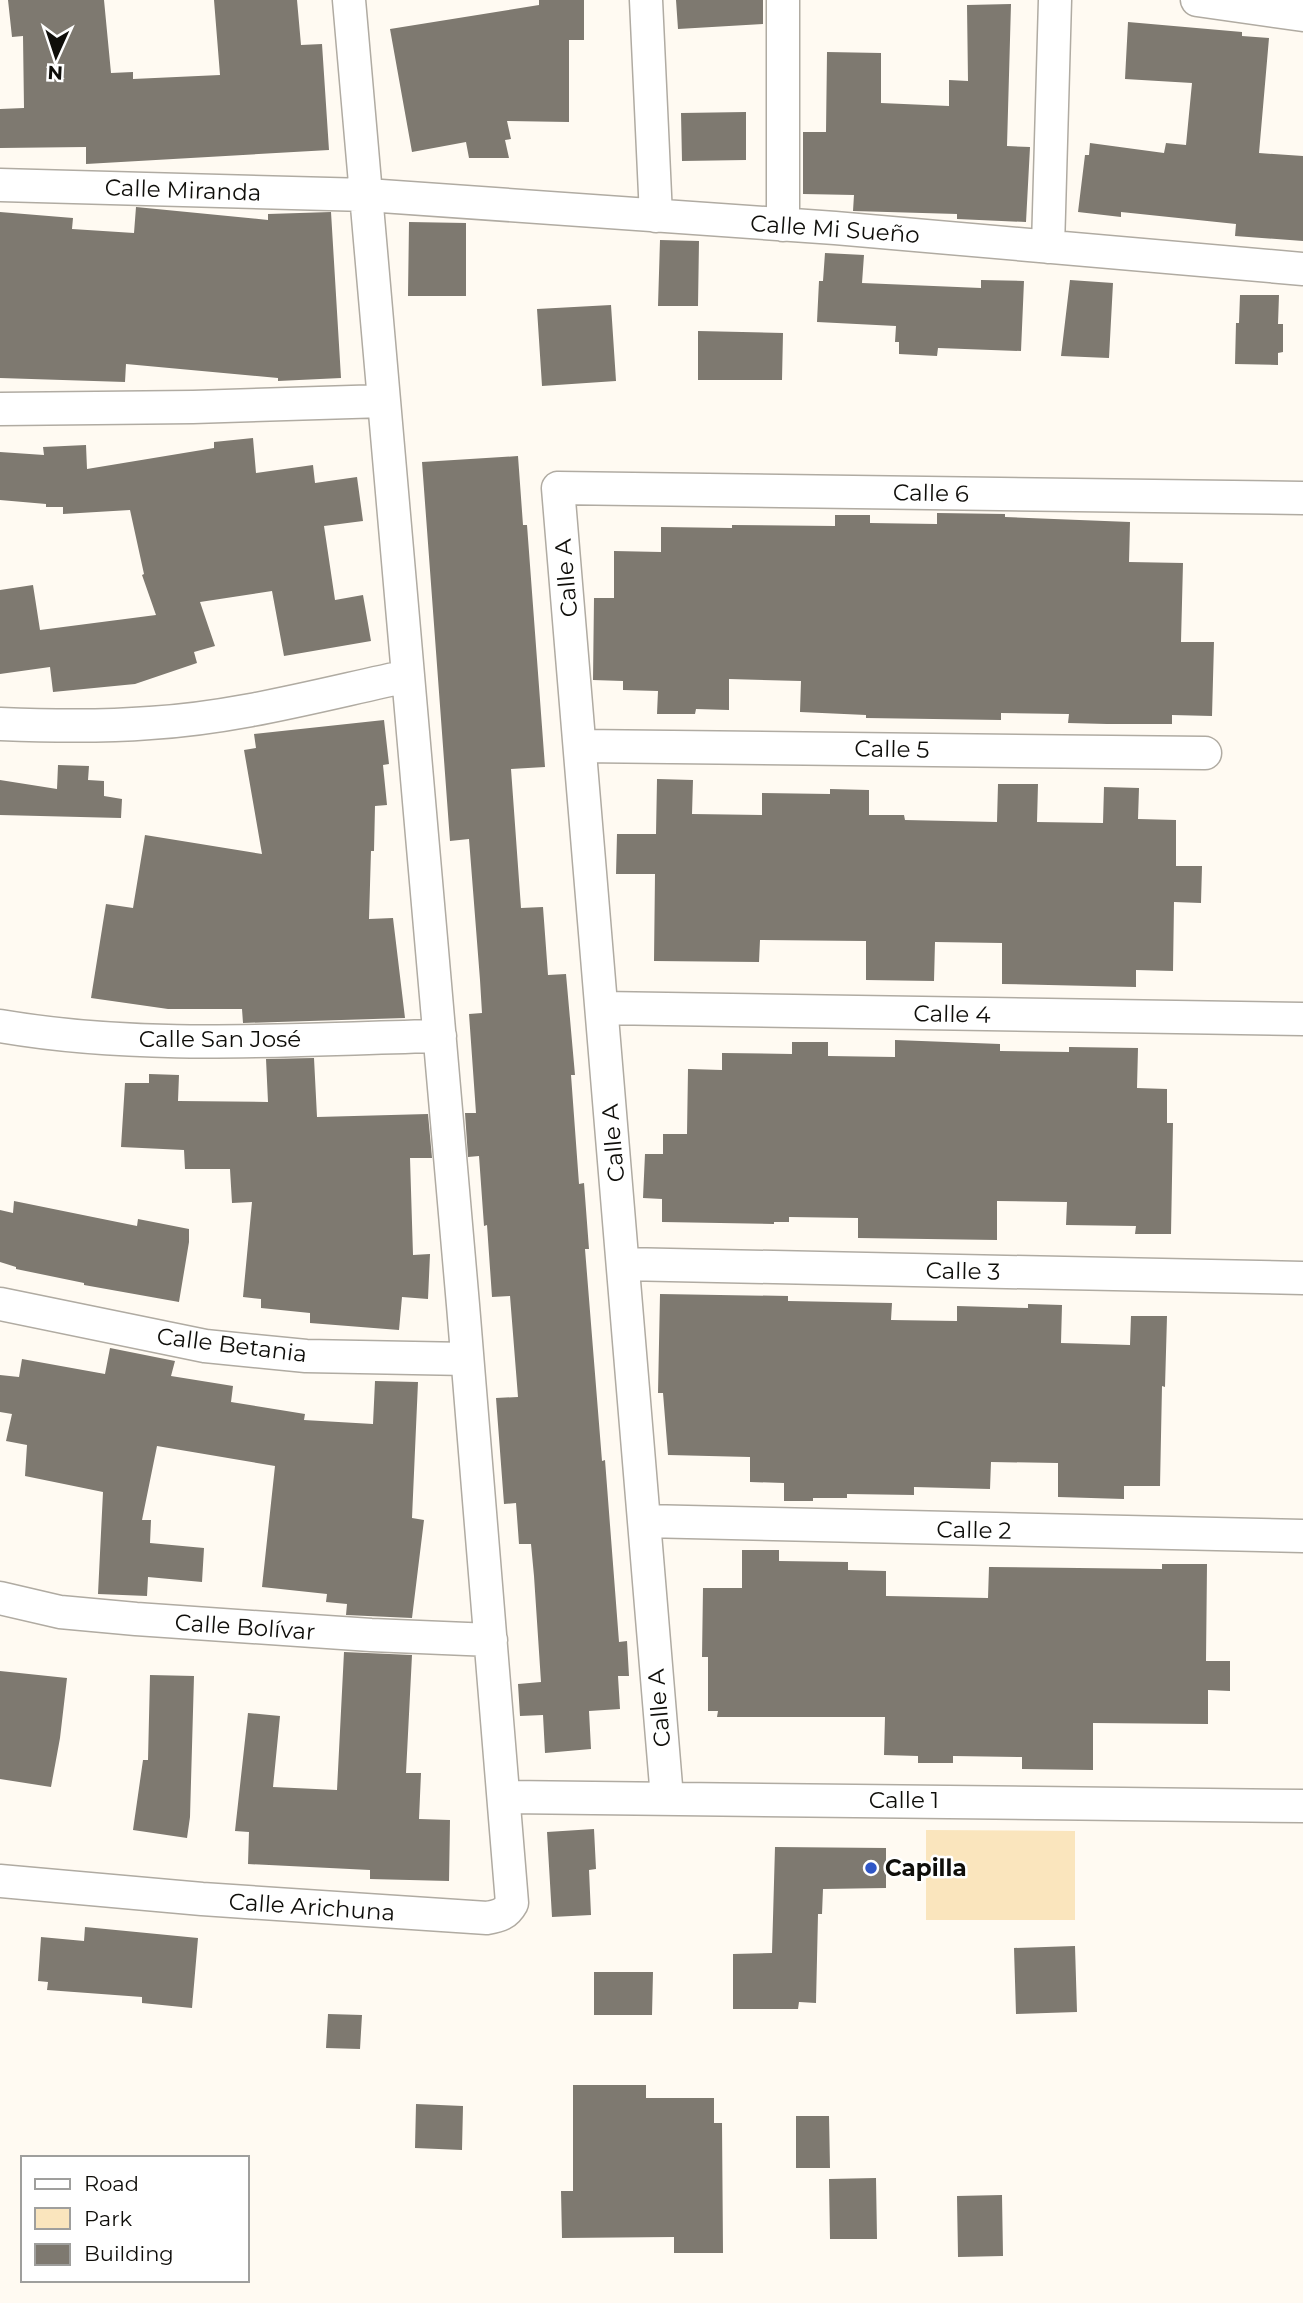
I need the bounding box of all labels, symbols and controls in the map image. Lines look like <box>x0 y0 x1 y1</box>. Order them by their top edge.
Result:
north arrow <box>21 21 91 91</box>
text: N <box>47 61 63 84</box>
street label: Calle Miranda <box>104 173 262 207</box>
street label: Calle Mi Sueño <box>749 209 921 249</box>
street label: Calle 6 <box>893 478 969 508</box>
street label: Calle A <box>549 537 583 618</box>
street label: Calle 5 <box>854 734 930 764</box>
street label: Calle 4 <box>913 999 991 1029</box>
street label: Calle San José <box>139 1025 301 1053</box>
street label: Calle A <box>596 1102 630 1183</box>
street label: Calle 3 <box>925 1256 1001 1286</box>
street label: Calle Betania <box>155 1322 309 1368</box>
street label: Calle 2 <box>936 1515 1012 1545</box>
street label: Calle Bolívar <box>174 1608 316 1646</box>
street label: Calle A <box>642 1667 676 1748</box>
street label: Calle 1 <box>869 1786 939 1814</box>
place label: Capilla <box>885 1854 967 1882</box>
marker: Capilla <box>863 1860 879 1876</box>
street label: Calle Arichuna <box>228 1887 396 1927</box>
legend <box>21 2156 248 2282</box>
text: Road <box>84 2171 139 2196</box>
text: Park <box>84 2206 132 2231</box>
text: Building <box>84 2241 174 2266</box>

